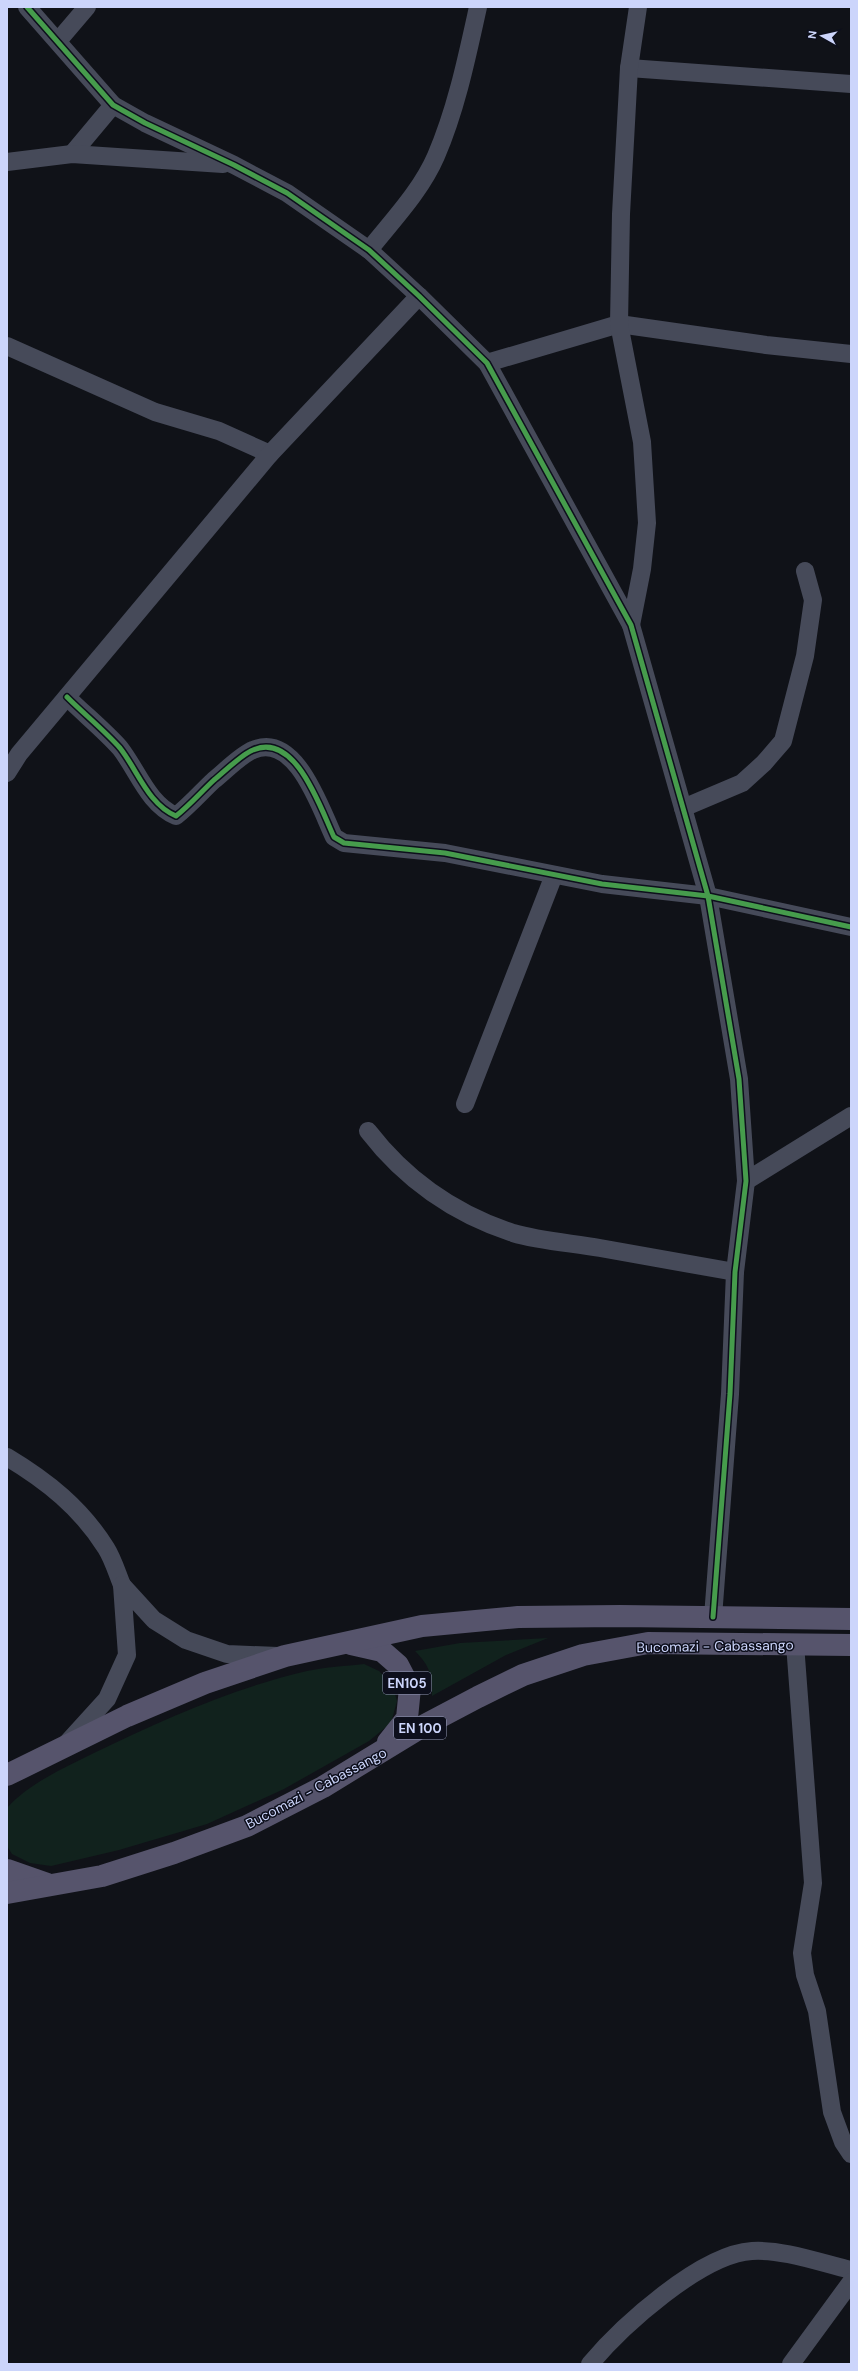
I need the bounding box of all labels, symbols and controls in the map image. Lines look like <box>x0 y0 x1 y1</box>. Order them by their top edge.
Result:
north arrow <box>802 16 842 56</box>
text: N <box>805 30 820 40</box>
street label: Bucomazi - Cabassango <box>636 1636 794 1656</box>
road number: EN105 <box>383 1672 431 1694</box>
road number: EN 100 <box>394 1717 446 1739</box>
street label: Bucomazi - Cabassango <box>242 1743 390 1833</box>

